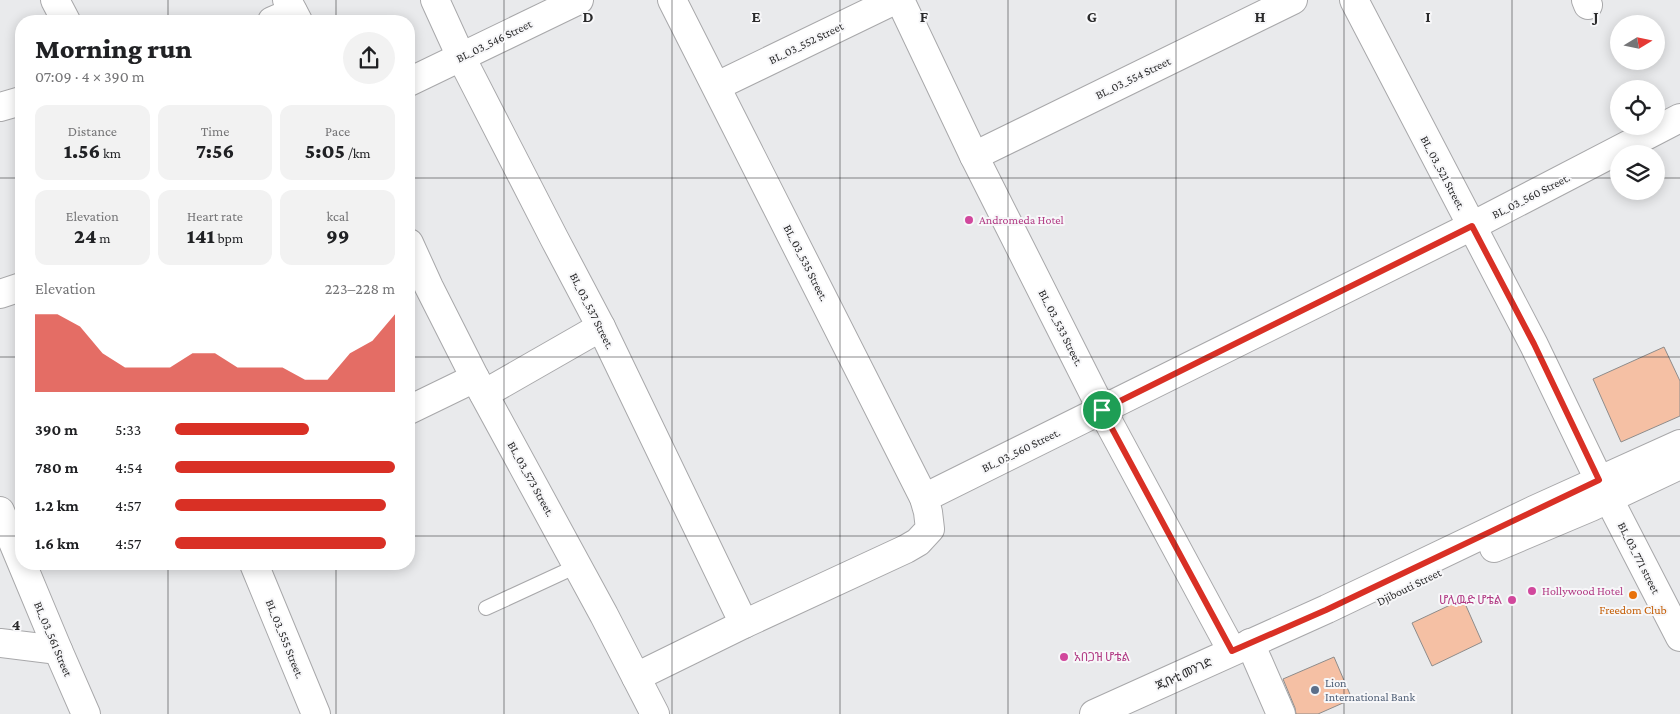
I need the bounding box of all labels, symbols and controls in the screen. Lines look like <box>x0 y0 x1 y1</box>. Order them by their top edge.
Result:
text: D <box>582 8 594 25</box>
text: E <box>751 8 761 25</box>
text: F <box>920 8 929 25</box>
text: G <box>1087 8 1097 25</box>
text: H <box>1255 8 1266 25</box>
text: I <box>1425 8 1431 25</box>
text: J <box>1591 8 1599 25</box>
north arrow <box>1610 15 1665 70</box>
map controls <box>1610 15 1665 200</box>
street label: BL_03_546 Street <box>454 16 535 65</box>
street label: BL_03_552 Street <box>766 18 846 67</box>
button: share <box>343 32 395 84</box>
text: Morning run <box>35 33 192 64</box>
street label: BL_03_554 Street <box>1093 53 1174 102</box>
text: 07:09 · 4 × 390 m <box>35 68 145 85</box>
button: locate <box>1610 80 1665 135</box>
text: Distance <box>68 123 117 139</box>
text: Time <box>201 123 229 139</box>
text: Pace <box>325 123 350 139</box>
street label: BL_03_521 Street. <box>1417 133 1469 213</box>
text: 1.56 <box>64 139 100 163</box>
text: 7:56 <box>196 139 234 163</box>
text: 5:05 <box>305 139 345 163</box>
text: km <box>100 145 121 161</box>
text: /km <box>345 145 371 161</box>
button: layers <box>1610 145 1665 200</box>
street label: BL_03_560 Street. <box>1490 170 1573 222</box>
text: Elevation <box>66 208 119 224</box>
text: Heart rate <box>187 208 243 224</box>
text: kcal <box>326 208 349 224</box>
place label: Andromeda Hotel <box>979 213 1064 227</box>
marker: Andromeda Hotel <box>963 214 975 226</box>
street label: BL_03_535 Street. <box>781 222 831 304</box>
text: 24 <box>74 224 97 248</box>
text: 141 <box>187 224 215 248</box>
text: 99 <box>326 224 349 248</box>
text: m <box>97 230 111 246</box>
text: bpm <box>215 230 243 246</box>
street label: BL_03_537 Street. <box>567 270 617 352</box>
text: Elevation <box>35 280 96 297</box>
text: 223–228 m <box>325 280 395 297</box>
street label: BL_03_533 Street. <box>1036 287 1086 369</box>
pin <box>1081 389 1123 431</box>
icon: arrive <box>1088 396 1116 424</box>
text: 390 m <box>35 421 78 438</box>
text: 5:33 <box>115 421 141 438</box>
street label: BL_03_560 Street. <box>979 425 1063 475</box>
street label: BL_03_573 Street. <box>505 439 558 519</box>
text: 780 m <box>35 459 78 476</box>
text: 4:54 <box>115 459 143 476</box>
text: 1.2 km <box>35 497 79 514</box>
text: 4:57 <box>115 497 141 514</box>
street label: BL_03_771 street <box>1615 520 1664 597</box>
text: 1.6 km <box>35 535 79 552</box>
text: 4:57 <box>115 535 141 552</box>
street label: Djibouti Street <box>1374 565 1444 609</box>
place label: Hollywood Hotel <box>1542 584 1623 598</box>
marker: Hollywood Hotel <box>1526 585 1538 597</box>
marker: Freedom Club <box>1627 589 1639 601</box>
place label: ሆሊዉድ ሆቴል <box>1439 593 1502 607</box>
marker: ሆሊዉድ ሆቴል <box>1506 594 1518 606</box>
street label: BL_03_555 Street. <box>263 597 307 681</box>
street label: BL_03_561 Street <box>31 599 76 680</box>
place label: Freedom Club <box>1599 603 1667 617</box>
text: 4 <box>12 616 21 633</box>
place label: አበጋዝ ሆቴል <box>1074 650 1130 664</box>
marker: አበጋዝ ሆቴል <box>1058 651 1070 663</box>
street label: ጂቡቲ መንገድ <box>1154 655 1215 693</box>
place label: Lion International Bank <box>1325 676 1416 704</box>
marker: Lion International Bank <box>1309 684 1321 696</box>

